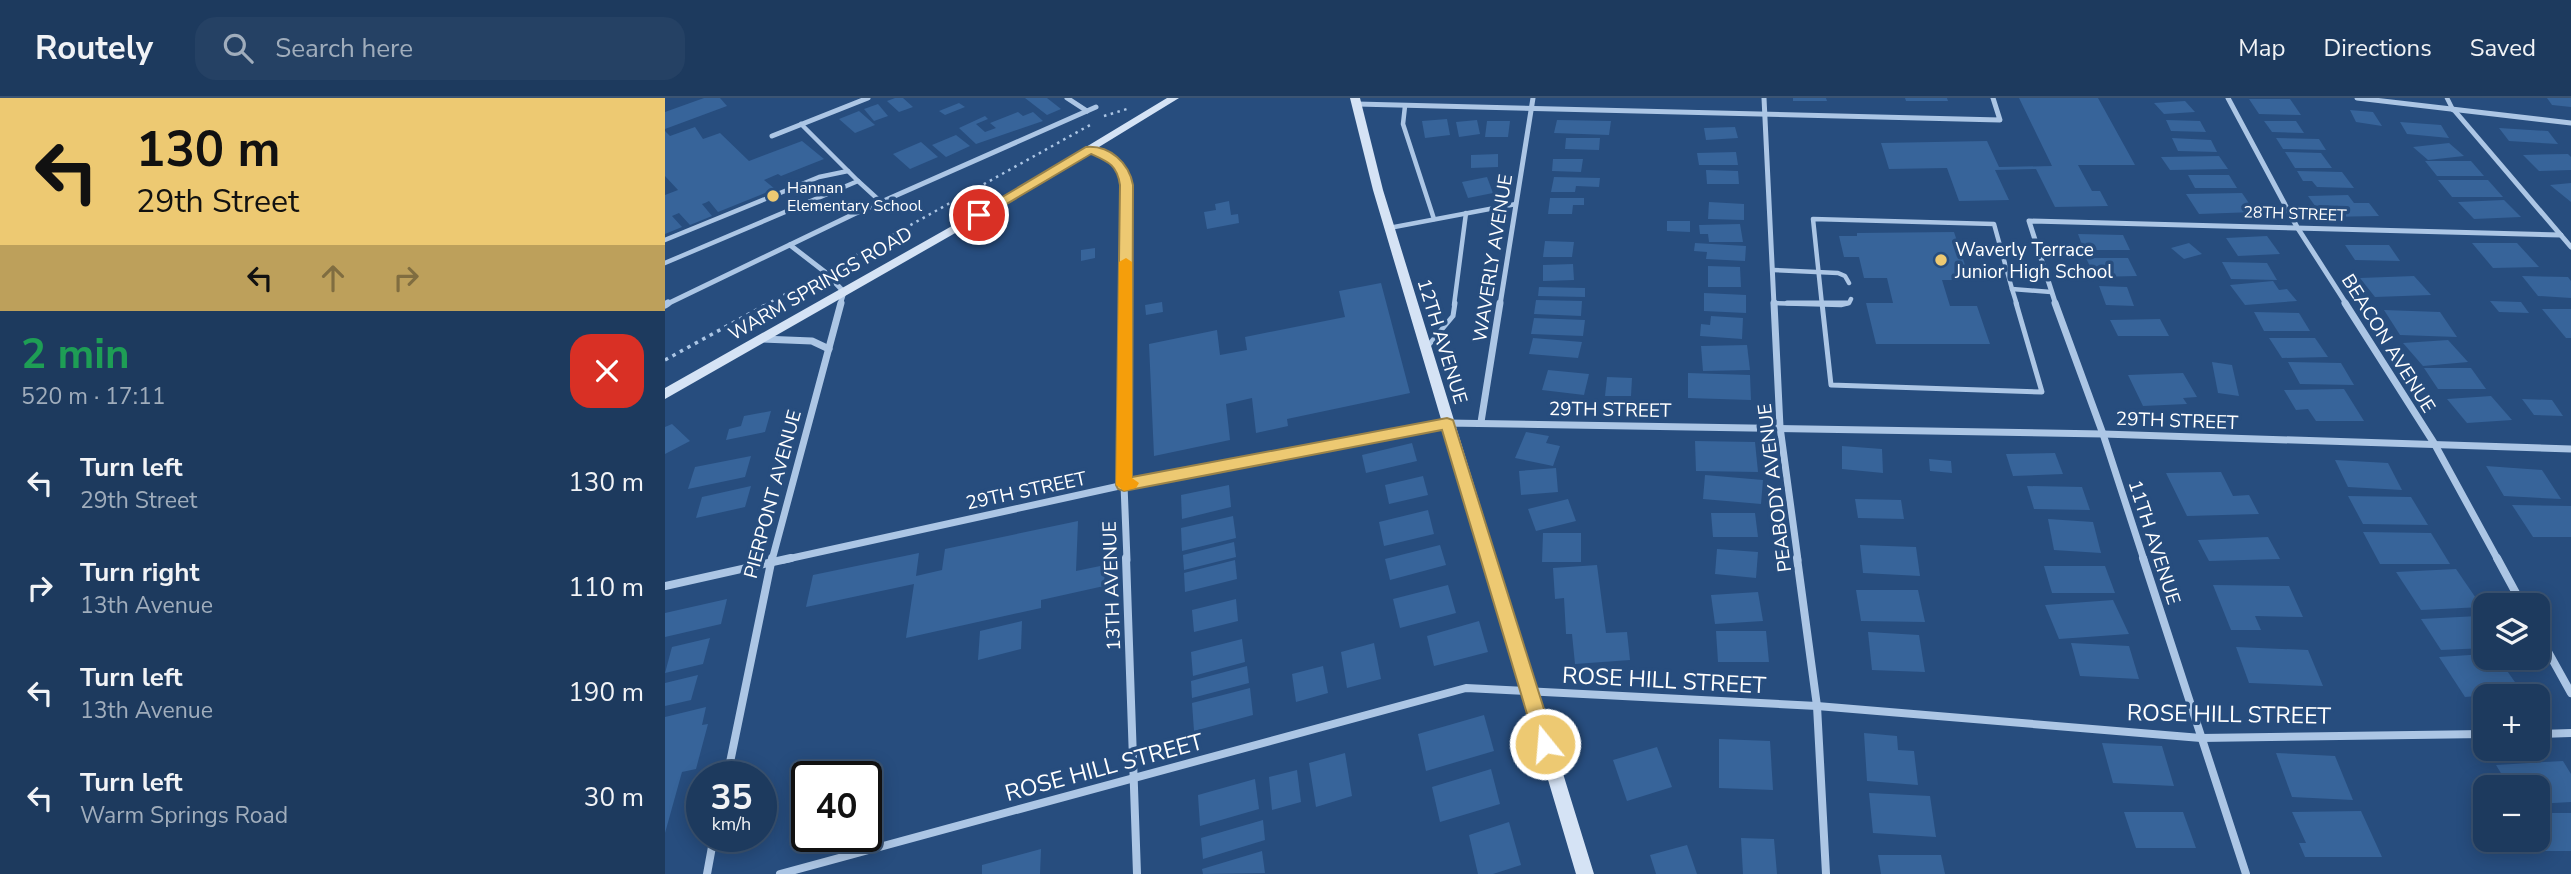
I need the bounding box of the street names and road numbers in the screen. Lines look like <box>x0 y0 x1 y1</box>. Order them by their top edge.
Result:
street label: WAVERLY AVENUE <box>1467 172 1519 344</box>
street label: 28TH STREET <box>2243 201 2347 227</box>
street label: WARM SPRINGS ROAD <box>724 221 917 347</box>
street label: BEACON AVENUE <box>2335 269 2441 418</box>
street label: 12TH AVENUE <box>1411 276 1473 407</box>
street label: 29TH STREET <box>1549 396 1672 424</box>
street label: PEABODY AVENUE <box>1752 402 1798 574</box>
street label: 29TH STREET <box>2115 406 2239 436</box>
street label: PIERPONT AVENUE <box>738 407 808 581</box>
street label: 29TH STREET <box>964 465 1089 516</box>
street label: 11TH AVENUE <box>2122 477 2186 608</box>
street label: 13TH AVENUE <box>1097 521 1127 651</box>
street label: ROSE HILL STREET <box>1561 660 1767 701</box>
street label: ROSE HILL STREET <box>2127 697 2331 732</box>
street label: ROSE HILL STREET <box>1002 726 1207 809</box>

